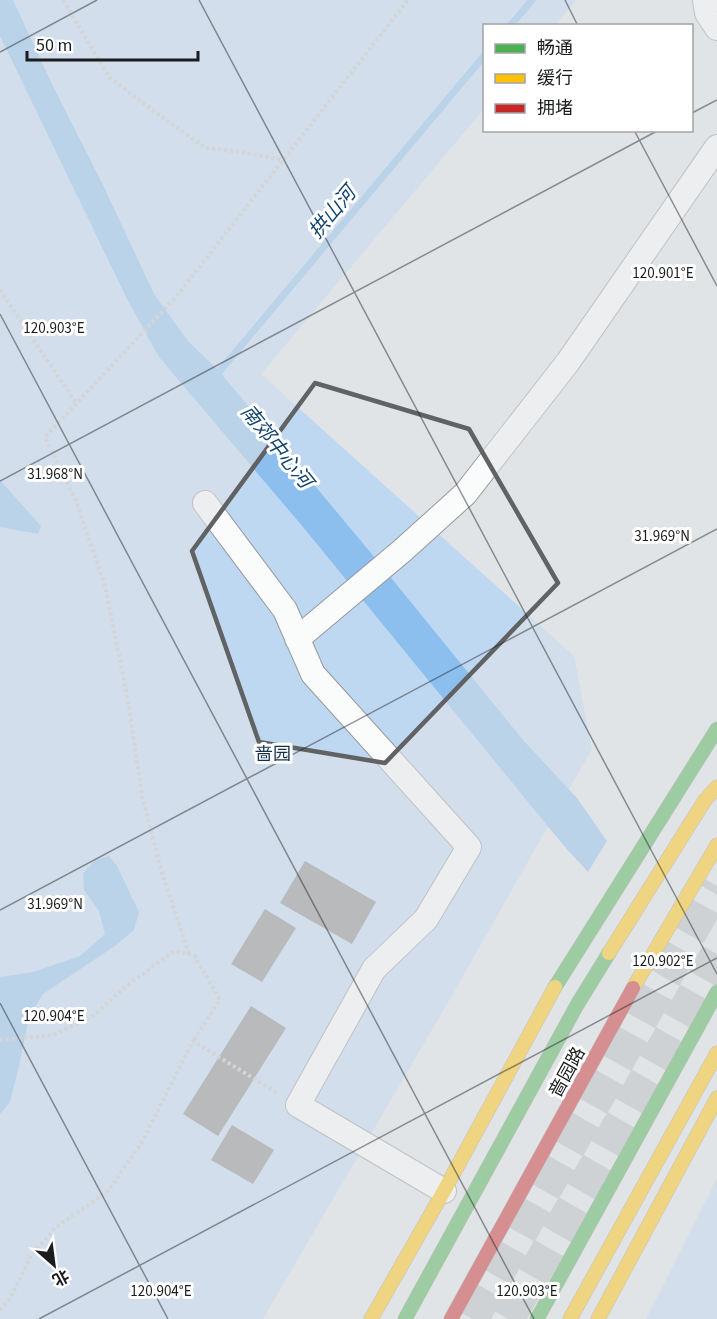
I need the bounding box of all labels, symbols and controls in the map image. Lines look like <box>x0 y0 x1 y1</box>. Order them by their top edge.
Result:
scale bar <box>27 24 198 62</box>
legend <box>483 24 693 132</box>
text: 50 m <box>36 33 72 58</box>
text: 畅通 <box>537 36 573 61</box>
text: 缓行 <box>537 66 573 91</box>
text: 拥堵 <box>537 96 573 121</box>
water label: 拱山河 <box>303 178 365 245</box>
text: 120.901°E <box>632 263 694 284</box>
text: 120.903°E <box>23 318 85 339</box>
water label: 南郊中心河 <box>234 399 321 497</box>
text: 31.968°N <box>27 464 83 485</box>
text: 31.969°N <box>634 526 690 547</box>
park label: 啬园 <box>255 742 291 767</box>
text: 31.969°N <box>27 894 83 915</box>
text: 120.902°E <box>632 951 694 972</box>
text: 120.904°E <box>23 1006 85 1027</box>
street label: 啬园路 <box>543 1043 591 1102</box>
north arrow <box>24 1235 84 1295</box>
text: 北 <box>48 1264 73 1291</box>
text: 120.904°E <box>130 1281 192 1302</box>
text: 120.903°E <box>496 1281 558 1302</box>

